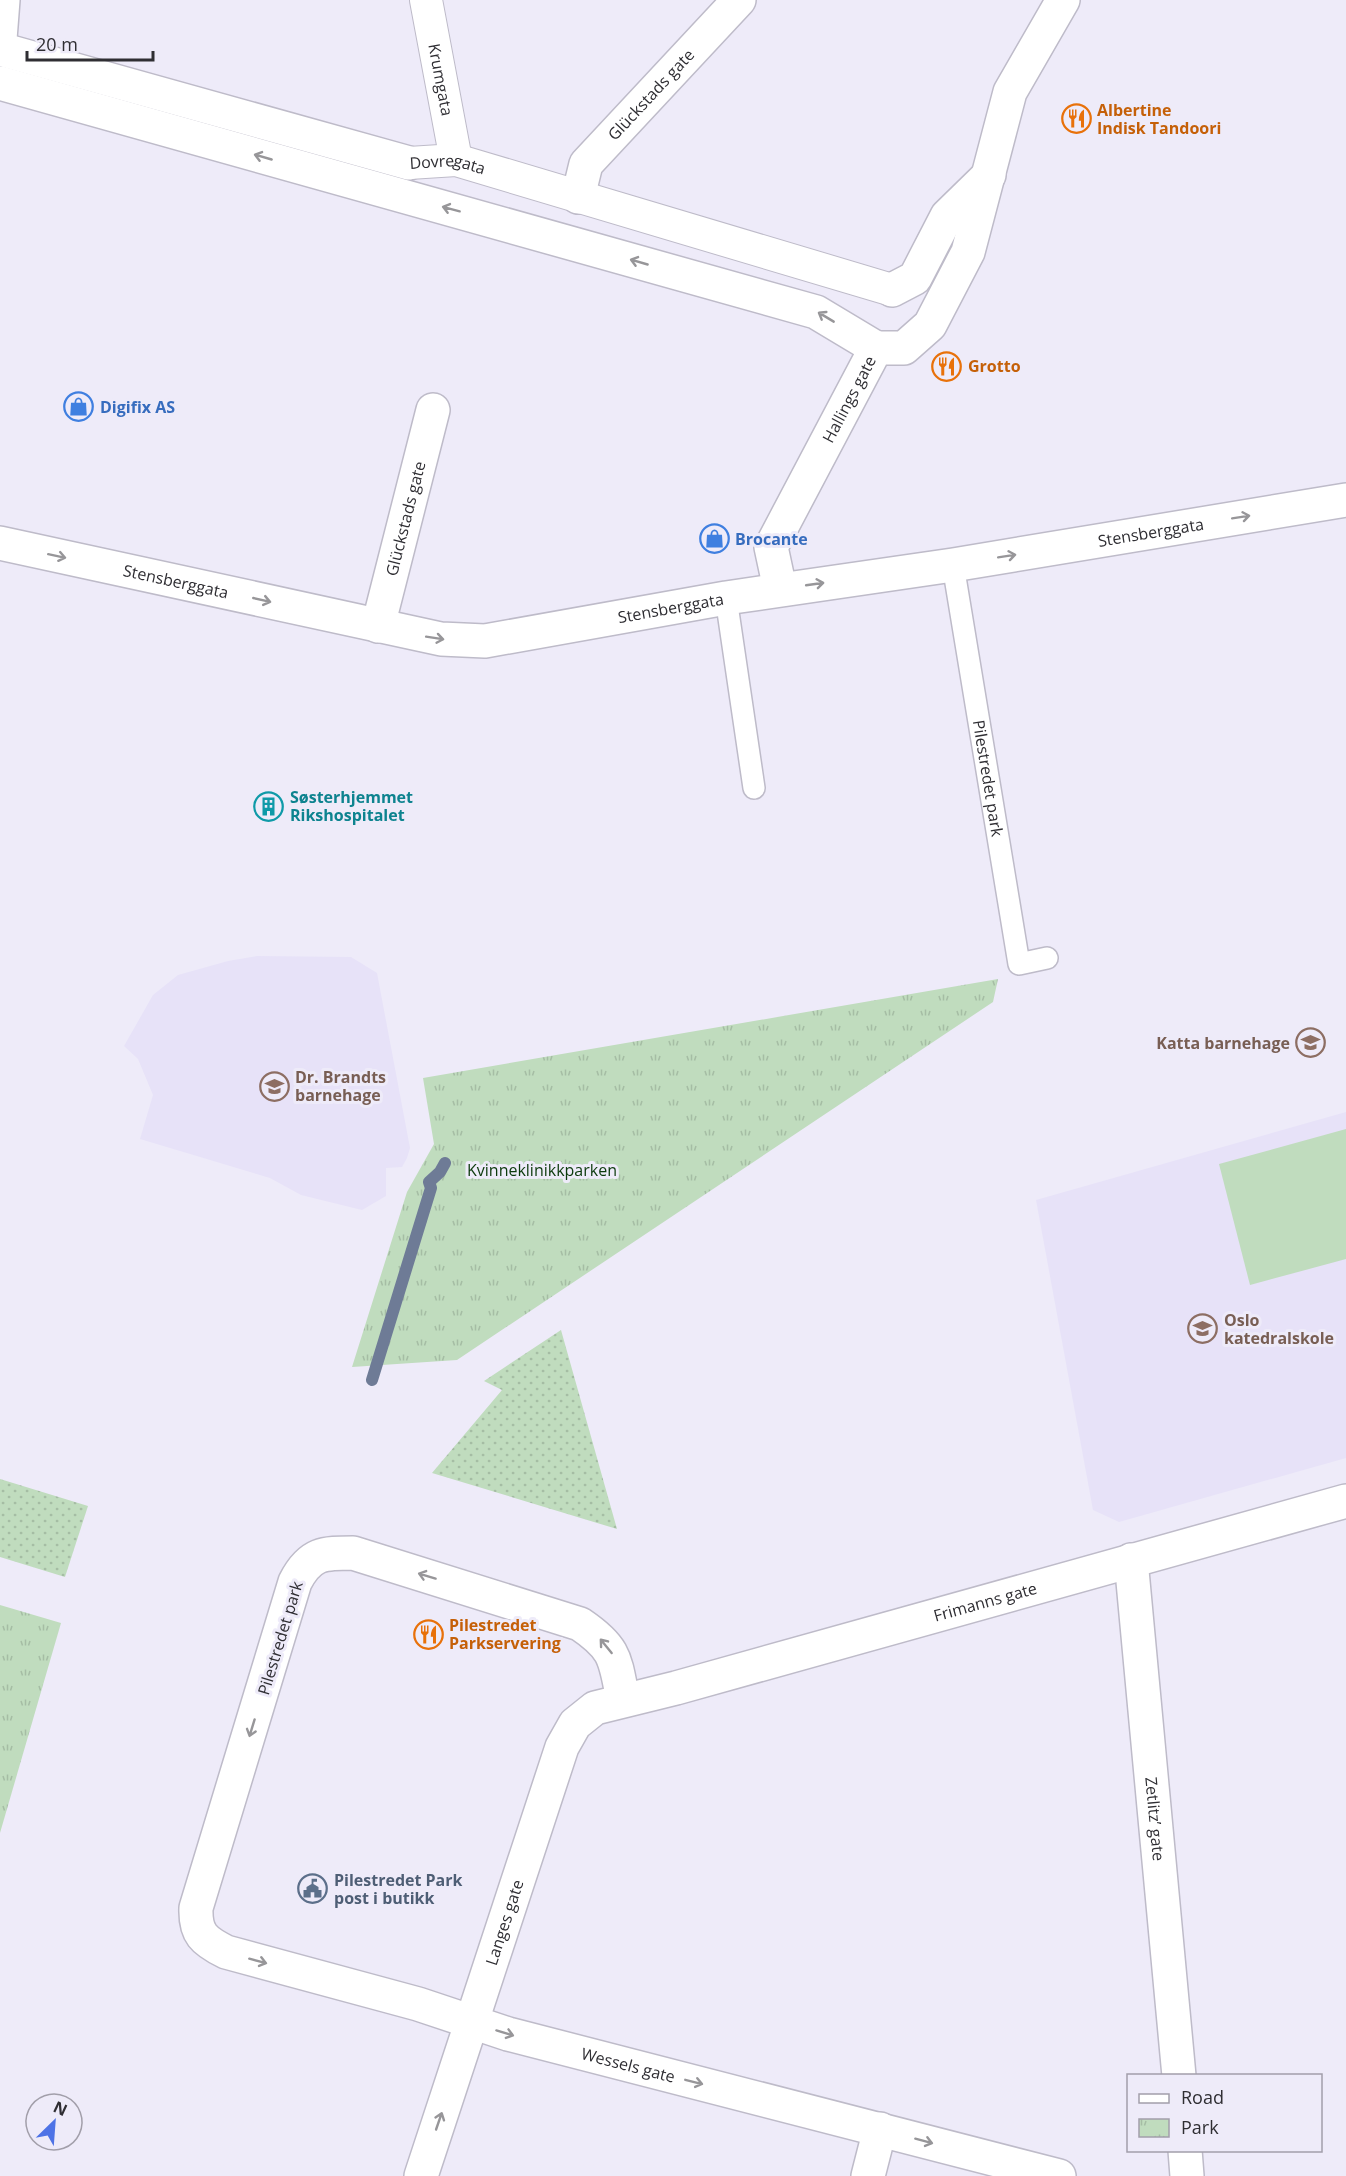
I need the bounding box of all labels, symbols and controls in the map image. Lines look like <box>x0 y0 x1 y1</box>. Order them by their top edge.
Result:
scale bar <box>27 24 153 62</box>
text: 20 m <box>36 32 78 56</box>
street label: Krumgata <box>423 42 458 118</box>
street label: Glückstads gate <box>603 44 699 145</box>
place label: Albertine Indisk Tandoori <box>1097 99 1221 139</box>
restaurant icon: Albertine Indisk Tandoori <box>1060 103 1092 135</box>
street label: Dovregata <box>409 149 488 179</box>
one-way arrow <box>254 151 273 162</box>
one-way arrow <box>442 203 461 215</box>
one-way arrow <box>630 255 649 267</box>
one-way arrow <box>818 311 835 323</box>
restaurant icon: Grotto <box>931 350 963 382</box>
street label: Hallings gate <box>817 352 881 447</box>
place label: Grotto <box>968 355 1021 377</box>
shop icon: Digifix AS <box>63 391 95 423</box>
place label: Digifix AS <box>100 396 175 418</box>
street label: Glückstads gate <box>380 459 431 578</box>
one-way arrow <box>1231 511 1251 522</box>
street label: Stensberggata <box>1096 513 1205 552</box>
shop icon: Brocante <box>698 523 730 555</box>
place label: Brocante <box>735 528 808 550</box>
one-way arrow <box>47 550 66 562</box>
one-way arrow <box>997 550 1017 561</box>
street label: Stensberggata <box>121 559 231 603</box>
one-way arrow <box>804 579 824 590</box>
street label: Stensberggata <box>616 588 725 628</box>
one-way arrow <box>253 595 272 607</box>
one-way arrow <box>425 632 445 643</box>
street label: Pilestredet park <box>968 718 1009 839</box>
place label: Søsterhjemmet Rikshospitalet <box>290 786 413 826</box>
building icon: Søsterhjemmet Rikshospitalet <box>253 790 285 822</box>
school or university icon: Katta barnehage <box>1295 1027 1327 1059</box>
place label: Katta barnehage <box>1156 1032 1290 1054</box>
place label: Dr. Brandts barnehage <box>295 1066 386 1106</box>
school or university icon: Dr. Brandts barnehage <box>258 1070 290 1102</box>
park label: Kvinneklinikkparken <box>467 1159 617 1181</box>
place label: Oslo katedralskole <box>1224 1309 1334 1349</box>
school or university icon: Oslo katedralskole <box>1187 1313 1219 1345</box>
one-way arrow <box>418 1570 437 1581</box>
street label: Frimanns gate <box>931 1577 1039 1627</box>
street label: Pilestredet park <box>252 1578 308 1698</box>
place label: Pilestredet Parkservering <box>449 1614 561 1654</box>
restaurant icon: Pilestredet Parkservering <box>412 1618 444 1650</box>
one-way arrow <box>599 1638 612 1654</box>
one-way arrow <box>246 1718 257 1737</box>
street label: Zetlitz’ gate <box>1140 1776 1170 1862</box>
place label: Pilestredet Park post i butikk <box>334 1869 463 1909</box>
public building icon: Pilestredet Park post i butikk <box>297 1873 329 1905</box>
street label: Langes gate <box>480 1877 529 1968</box>
one-way arrow <box>248 1955 267 1967</box>
one-way arrow <box>496 2028 515 2039</box>
street label: Wessels gate <box>579 2042 678 2088</box>
legend <box>1127 2074 1322 2152</box>
one-way arrow <box>684 2076 703 2088</box>
text: Road <box>1181 2085 1224 2109</box>
north arrow <box>24 2092 84 2152</box>
text: N <box>50 2096 71 2121</box>
one-way arrow <box>435 2112 446 2130</box>
text: Park <box>1181 2115 1219 2139</box>
one-way arrow <box>914 2135 933 2147</box>

